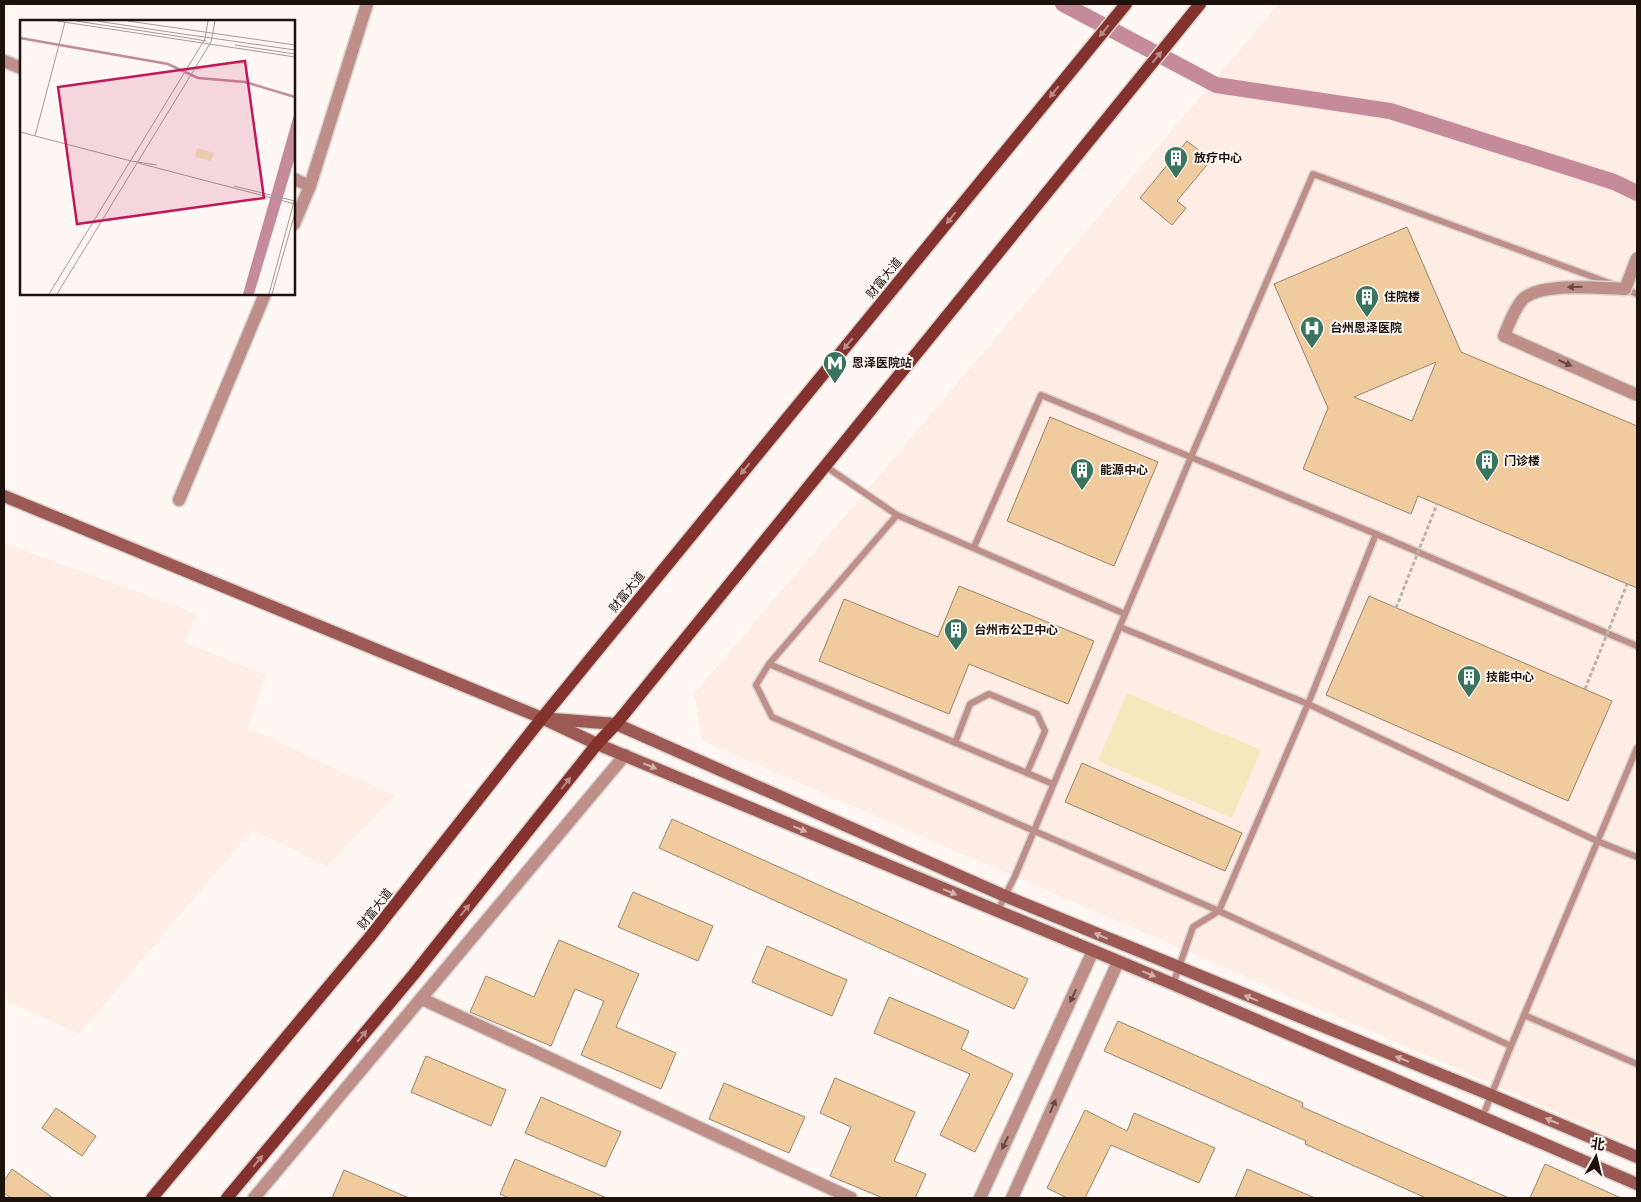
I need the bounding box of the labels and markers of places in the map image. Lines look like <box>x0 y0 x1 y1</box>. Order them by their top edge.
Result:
building icon: 放疗中心 <box>1163 145 1189 179</box>
place label: 放疗中心 <box>1194 151 1242 165</box>
building icon: 住院楼 <box>1354 284 1380 318</box>
place label: 住院楼 <box>1384 290 1420 304</box>
hospital icon: 台州恩泽医院 <box>1299 315 1325 349</box>
place label: 台州恩泽医院 <box>1330 321 1402 335</box>
metro station icon: 恩泽医院站 <box>822 350 848 384</box>
place label: 恩泽医院站 <box>852 356 912 370</box>
building icon: 门诊楼 <box>1474 448 1500 482</box>
place label: 门诊楼 <box>1504 454 1540 468</box>
building icon: 能源中心 <box>1069 457 1095 491</box>
place label: 能源中心 <box>1100 463 1148 477</box>
building icon: 台州市公卫中心 <box>943 617 969 651</box>
place label: 台州市公卫中心 <box>974 623 1058 637</box>
building icon: 技能中心 <box>1456 664 1482 698</box>
place label: 技能中心 <box>1486 670 1534 684</box>

